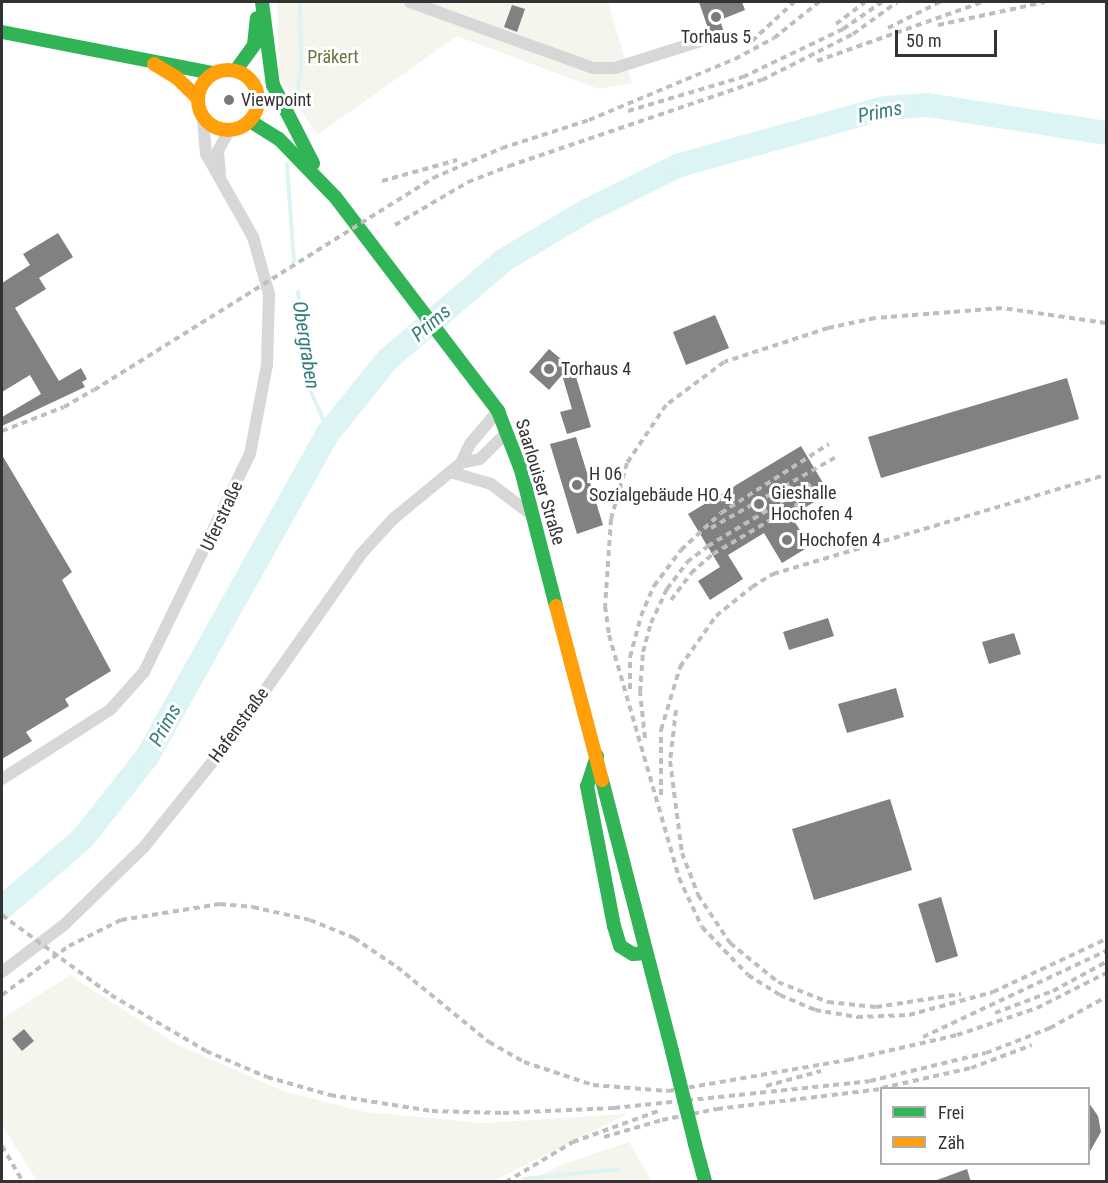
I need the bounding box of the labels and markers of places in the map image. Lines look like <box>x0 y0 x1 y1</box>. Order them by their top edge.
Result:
marker: Torhaus 5 <box>709 10 723 24</box>
place label: Torhaus 5 <box>681 26 751 48</box>
place label: Viewpoint <box>241 89 311 111</box>
marker: Viewpoint <box>222 93 236 107</box>
place label: Torhaus 4 <box>561 358 631 380</box>
marker: Torhaus 4 <box>542 362 556 376</box>
place label: H 06 Sozialgebäude HO 4 <box>589 464 732 506</box>
marker: H 06 Sozialgebäude HO 4 <box>570 478 584 492</box>
place label: Gieshalle Hochofen 4 <box>771 483 853 526</box>
marker: Gieshalle Hochofen 4 <box>752 497 766 511</box>
place label: Hochofen 4 <box>799 529 881 551</box>
marker: Hochofen 4 <box>780 533 794 547</box>

